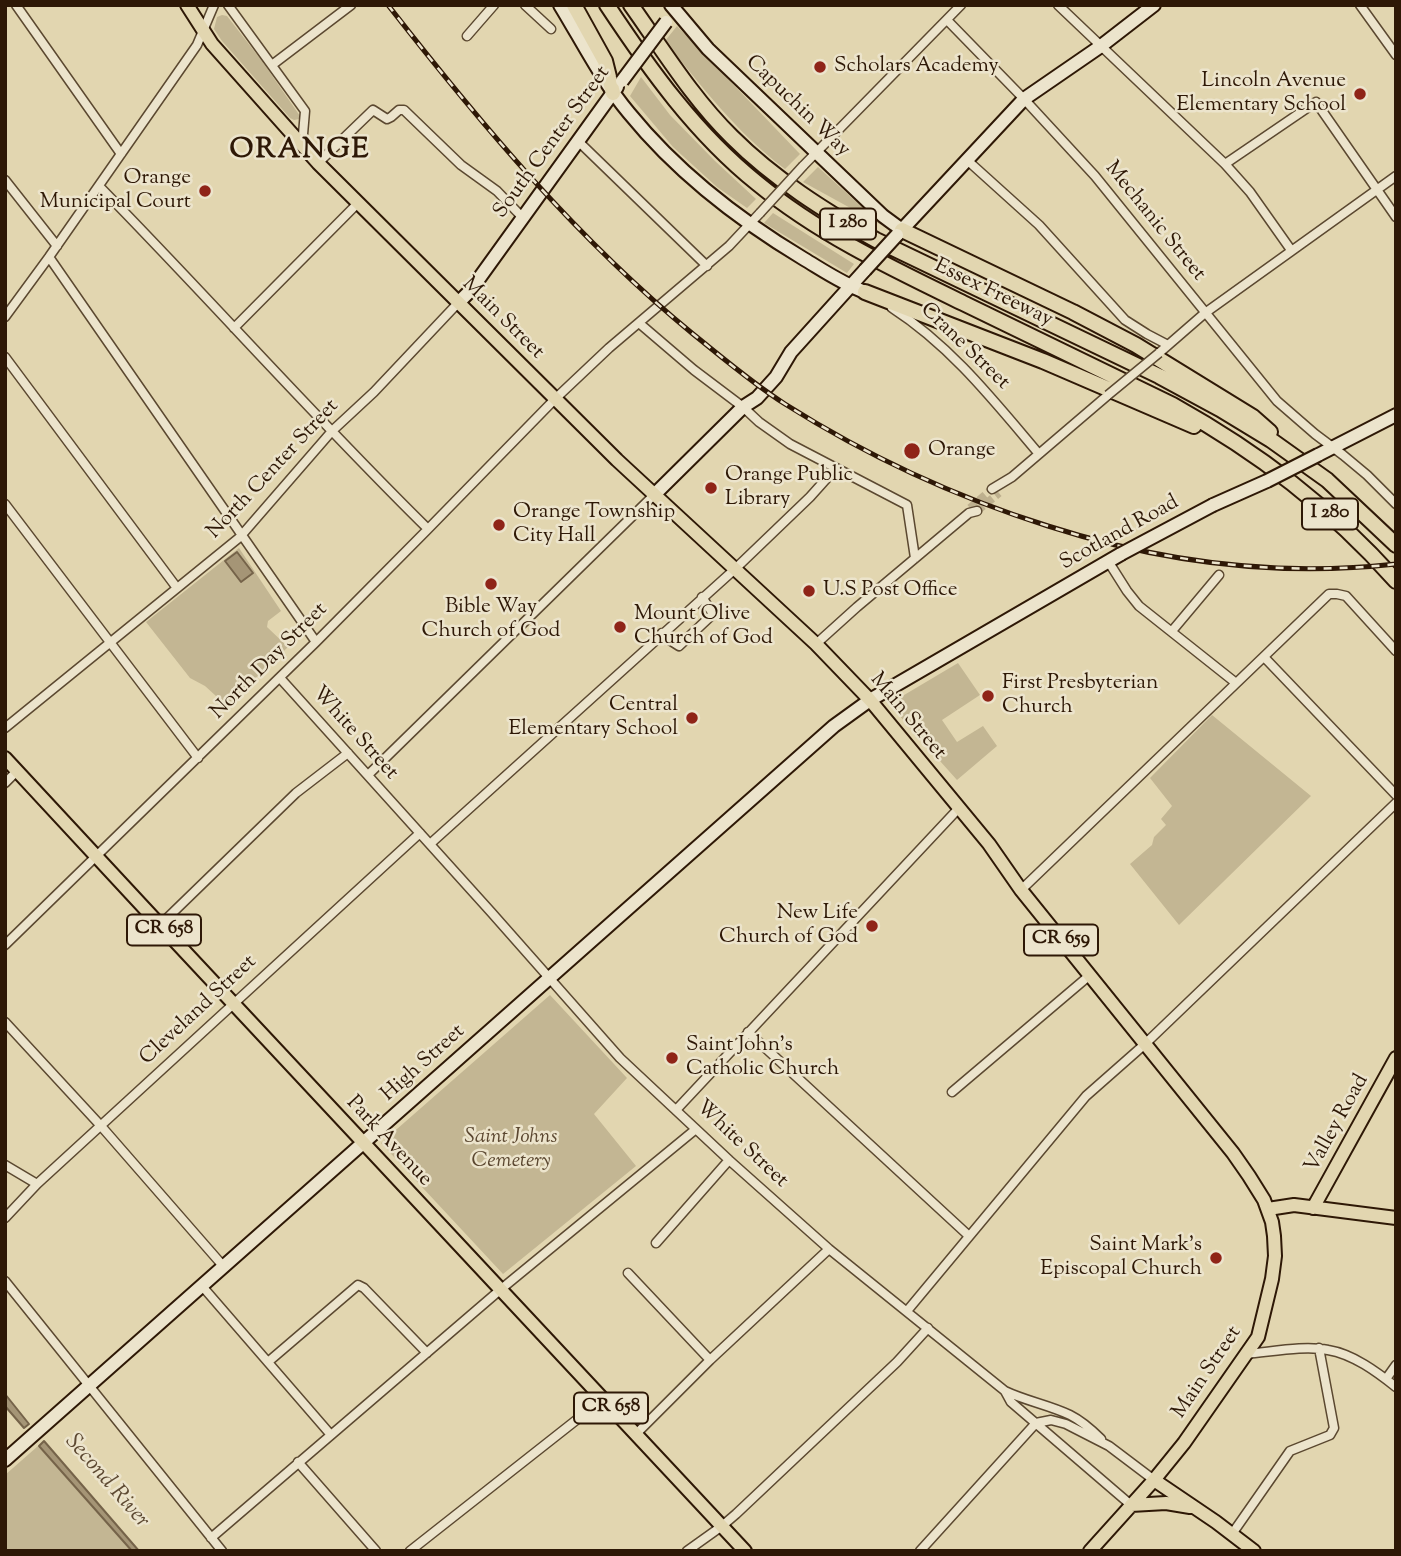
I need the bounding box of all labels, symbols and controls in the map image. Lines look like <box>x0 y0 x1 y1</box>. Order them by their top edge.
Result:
street label: Capuchin Way <box>739 51 855 163</box>
place label: Scholars Academy <box>834 54 999 80</box>
marker: Scholars Academy <box>812 59 828 75</box>
street label: South Center Street <box>489 62 617 224</box>
place label: Lincoln Avenue Elementary School <box>1177 69 1346 119</box>
marker: Lincoln Avenue Elementary School <box>1352 86 1368 102</box>
district label: ORANGE <box>230 135 370 169</box>
street label: Mechanic Street <box>1098 157 1210 287</box>
place label: Orange Municipal Court <box>40 166 191 216</box>
marker: Orange Municipal Court <box>197 183 213 199</box>
road number: I 280 <box>820 208 876 240</box>
street label: Essex Freeway <box>930 254 1056 334</box>
street label: Main Street <box>456 273 548 365</box>
street label: Crane Street <box>914 298 1014 396</box>
street label: North Center Street <box>203 395 345 545</box>
place label: Orange <box>928 438 996 464</box>
marker: Orange <box>902 441 922 461</box>
place label: Orange Public Library <box>725 463 853 513</box>
marker: Orange Public Library <box>703 480 719 496</box>
street label: Scotland Road <box>1056 491 1184 577</box>
road number: I 280 <box>1302 499 1358 530</box>
place label: Orange Township City Hall <box>513 500 675 550</box>
marker: Orange Township City Hall <box>491 517 507 533</box>
marker: Bible Way Church of God <box>483 576 499 592</box>
place label: U.S Post Office <box>823 578 958 604</box>
marker: U.S Post Office <box>801 583 817 599</box>
place label: Bible Way Church of God <box>422 595 560 645</box>
street label: North Day Street <box>206 598 334 726</box>
place label: Mount Olive Church of God <box>634 602 773 652</box>
marker: Mount Olive Church of God <box>612 619 628 635</box>
street label: Main Street <box>863 668 951 766</box>
place label: First Presbyterian Church <box>1002 671 1158 721</box>
street label: White Street <box>305 682 403 786</box>
marker: First Presbyterian Church <box>980 688 996 704</box>
place label: Central Elementary School <box>509 693 678 743</box>
marker: Central Elementary School <box>684 710 700 726</box>
place label: New Life Church of God <box>719 901 858 951</box>
road number: CR 658 <box>127 914 201 946</box>
marker: New Life Church of God <box>864 918 880 934</box>
road number: CR 659 <box>1024 924 1098 956</box>
street label: Cleveland Street <box>135 950 263 1072</box>
street label: High Street <box>377 1020 471 1108</box>
place label: Saint John's Catholic Church <box>686 1033 839 1083</box>
marker: Saint John's Catholic Church <box>664 1050 680 1066</box>
street label: Valley Road <box>1301 1070 1375 1178</box>
street label: Park Avenue <box>340 1091 436 1193</box>
street label: White Street <box>690 1096 792 1194</box>
park label: Saint Johns Cemetery <box>465 1125 557 1175</box>
place label: Saint Mark's Episcopal Church <box>1040 1233 1202 1283</box>
marker: Saint Mark's Episcopal Church <box>1208 1250 1224 1266</box>
street label: Main Street <box>1168 1322 1248 1424</box>
road number: CR 658 <box>574 1392 648 1424</box>
water label: Second River <box>58 1429 154 1535</box>

